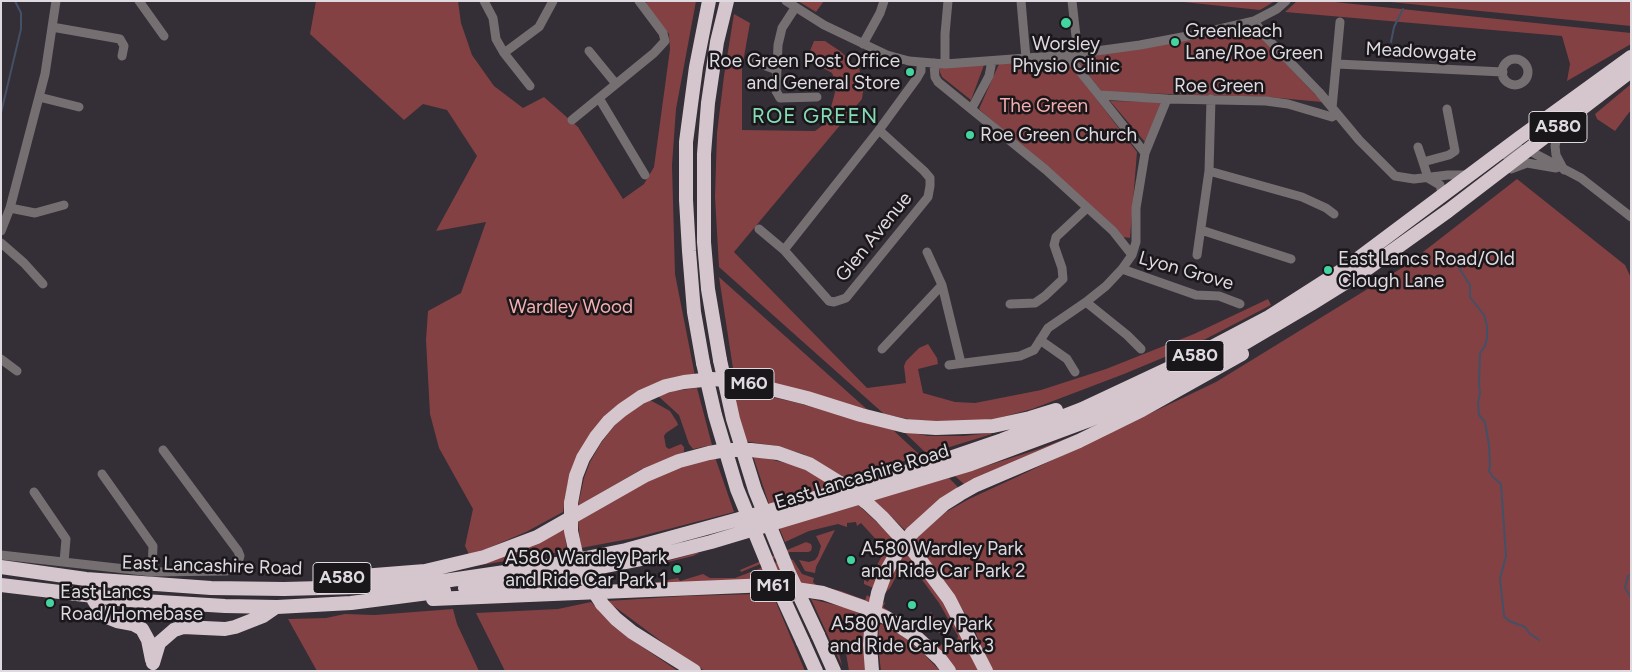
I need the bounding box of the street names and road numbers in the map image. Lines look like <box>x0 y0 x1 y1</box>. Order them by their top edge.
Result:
street label: Meadowgate <box>1365 38 1477 66</box>
street label: Roe Green <box>1174 75 1264 97</box>
road number: A580 <box>1529 111 1587 142</box>
street label: Glen Avenue <box>831 188 917 286</box>
street label: Lyon Grove <box>1136 247 1236 295</box>
road number: A580 <box>1166 341 1224 372</box>
road number: M60 <box>724 368 774 399</box>
street label: East Lancashire Road <box>772 440 952 514</box>
street label: East Lancashire Road <box>121 551 303 581</box>
road number: A580 <box>313 562 371 594</box>
road number: M61 <box>750 570 796 602</box>

